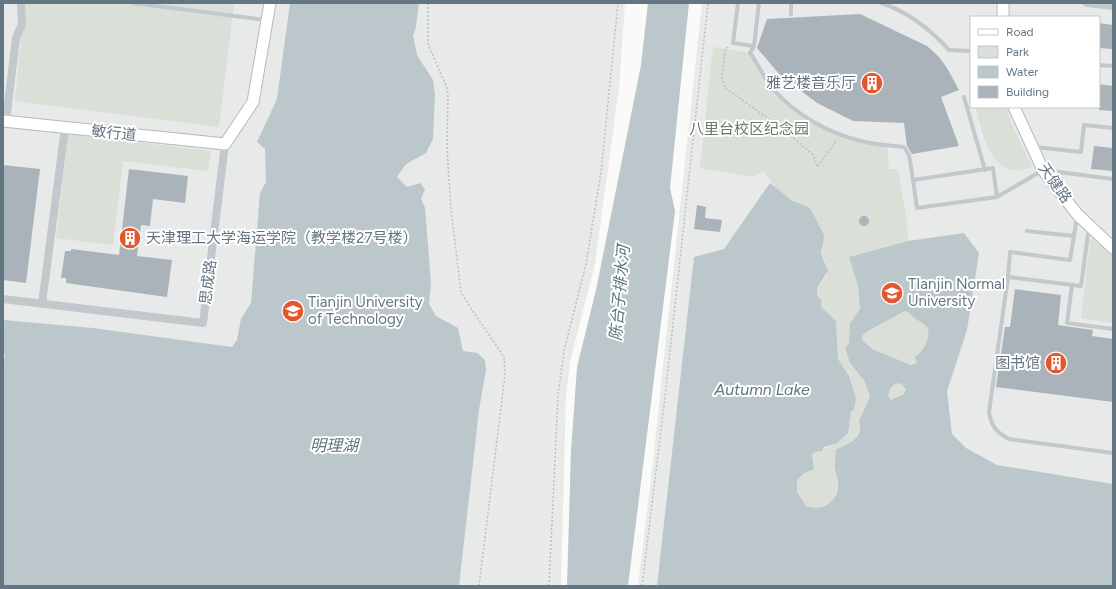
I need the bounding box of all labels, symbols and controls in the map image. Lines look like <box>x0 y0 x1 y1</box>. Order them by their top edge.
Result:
legend <box>970 16 1100 108</box>
text: Road <box>1006 25 1034 39</box>
text: Park <box>1006 45 1029 59</box>
text: Water <box>1006 65 1038 79</box>
building icon: 雅艺楼音乐厅 <box>859 70 885 96</box>
place label: 雅艺楼音乐厅 <box>766 74 856 92</box>
text: Building <box>1006 85 1049 99</box>
park label: 八里台校区纪念园 <box>689 120 809 138</box>
street label: 敏行道 <box>91 122 137 144</box>
street label: 天健路 <box>1035 159 1075 207</box>
building icon: 天津理工大学海运学院（教学楼27号楼） <box>117 225 143 251</box>
place label: 天津理工大学海运学院（教学楼27号楼） <box>146 229 417 247</box>
water label: 陈台子排水河 <box>606 241 633 342</box>
street label: 思成路 <box>196 259 220 305</box>
place label: TIanjin Normal University <box>908 275 1005 310</box>
school or university icon: TIanjin Normal University <box>879 280 905 306</box>
place label: Tianjin University of Technology <box>308 293 423 328</box>
school or university icon: Tianjin University of Technology <box>280 298 306 324</box>
building icon: 图书馆 <box>1043 350 1069 376</box>
place label: 图书馆 <box>995 354 1040 372</box>
water label: Autumn Lake <box>713 380 810 399</box>
water label: 明理湖 <box>310 436 361 455</box>

